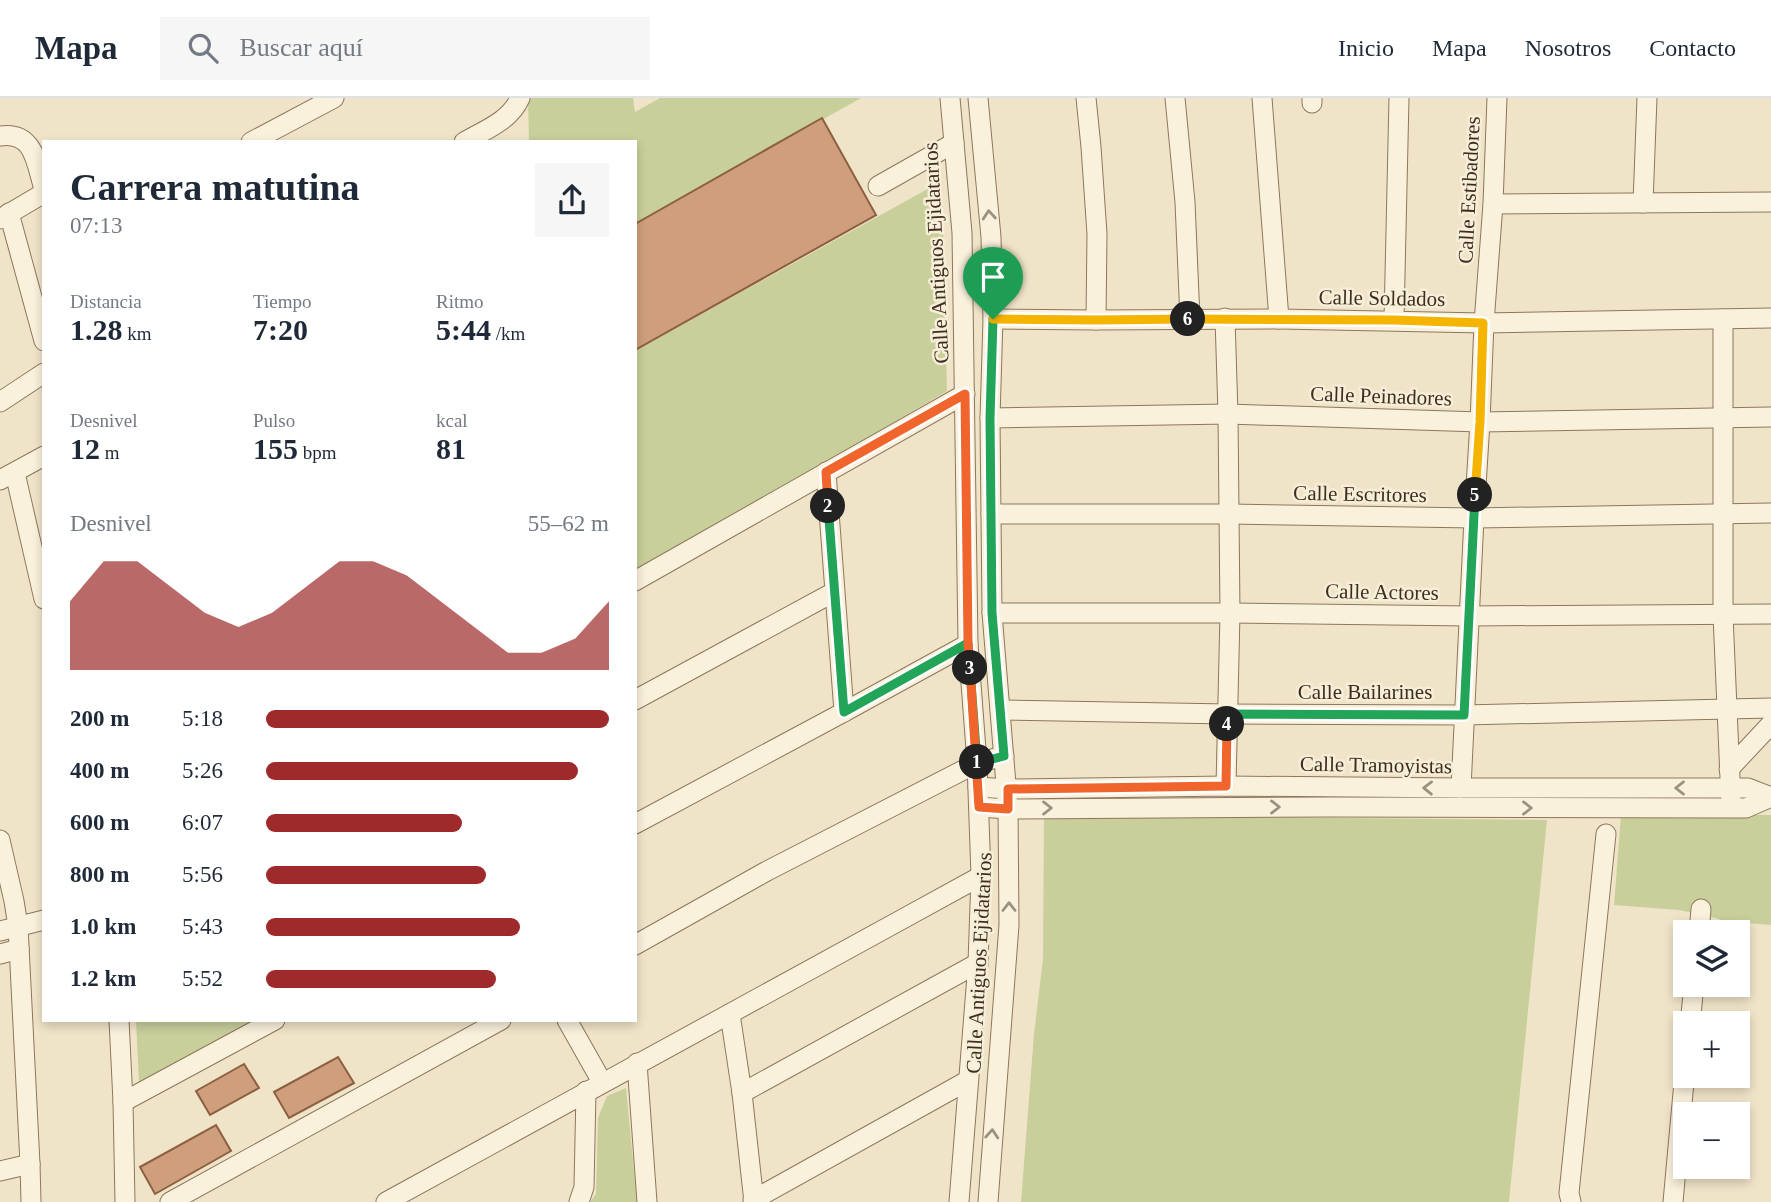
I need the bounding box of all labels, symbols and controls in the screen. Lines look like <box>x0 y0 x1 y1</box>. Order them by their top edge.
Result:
search box <box>160 17 650 80</box>
icon: search <box>184 29 222 67</box>
text: Mapa <box>35 30 118 66</box>
text: Buscar aquí <box>240 33 363 62</box>
text: Inicio <box>1338 35 1394 61</box>
text: Mapa <box>1432 35 1487 61</box>
text: Nosotros <box>1525 35 1611 61</box>
text: Contacto <box>1649 35 1736 61</box>
street label: Calle Estibadores <box>1453 116 1485 264</box>
street label: Calle Antiguos Ejidatarios <box>918 142 954 364</box>
button: share <box>535 163 609 237</box>
text: Carrera matutina <box>70 166 360 208</box>
one-way arrow <box>982 209 997 220</box>
text: 07:13 <box>70 213 122 238</box>
pin <box>963 247 1023 319</box>
icon: arrive <box>974 258 1012 296</box>
street label: Calle Soldados <box>1319 285 1445 311</box>
text: Distancia <box>70 291 142 312</box>
text: Tiempo <box>253 291 311 312</box>
text: Ritmo <box>436 291 484 312</box>
pin: 6 <box>1170 302 1206 336</box>
text: 6 <box>1183 308 1192 329</box>
text: 1.28 <box>70 313 123 346</box>
text: 7:20 <box>253 313 308 346</box>
text: 5:44 <box>436 313 491 346</box>
text: km <box>123 323 152 344</box>
text: /km <box>491 323 525 344</box>
street label: Calle Peinadores <box>1310 382 1452 410</box>
text: Desnivel <box>70 410 138 431</box>
text: Pulso <box>253 410 295 431</box>
text: kcal <box>436 410 468 431</box>
text: 12 <box>70 432 100 465</box>
text: 155 <box>253 432 298 465</box>
text: 81 <box>436 432 466 465</box>
text: m <box>100 442 120 463</box>
text: bpm <box>298 442 337 463</box>
pin: 5 <box>1458 478 1492 512</box>
street label: Calle Escritores <box>1293 481 1427 507</box>
text: 5 <box>1470 484 1479 505</box>
pin: 2 <box>810 488 846 524</box>
text: 2 <box>823 495 832 516</box>
text: Desnivel <box>70 511 152 536</box>
text: 55–62 m <box>528 511 609 536</box>
street label: Calle Actores <box>1325 579 1439 605</box>
pin: 3 <box>953 650 988 686</box>
text: 3 <box>965 657 974 678</box>
street label: Calle Bailarines <box>1298 680 1432 704</box>
text: 200 m <box>70 706 129 731</box>
text: 5:18 <box>182 706 223 731</box>
pin: 4 <box>1210 706 1244 742</box>
text: 4 <box>1222 713 1231 734</box>
pin: 1 <box>960 744 995 780</box>
text: 1 <box>972 751 981 772</box>
street label: Calle Tramoyistas <box>1300 752 1452 778</box>
text: 400 m <box>70 758 129 783</box>
text: 5:26 <box>182 758 223 783</box>
one-way arrow <box>1422 780 1433 796</box>
one-way arrow <box>1674 780 1685 796</box>
one-way arrow <box>1270 800 1281 815</box>
one-way arrow <box>1522 800 1533 816</box>
one-way arrow <box>1042 801 1053 816</box>
text: 600 m <box>70 810 129 835</box>
text: 6:07 <box>182 810 223 835</box>
street label: Calle Antiguos Ejidatarios <box>961 852 997 1074</box>
text: 800 m <box>70 862 129 887</box>
text: 5:56 <box>182 862 223 887</box>
one-way arrow <box>1001 901 1017 912</box>
text: 1.0 km <box>70 914 136 939</box>
text: 5:43 <box>182 914 223 939</box>
map controls <box>1673 920 1750 1179</box>
button: layers <box>1673 920 1750 997</box>
text: 1.2 km <box>70 966 136 991</box>
text: 5:52 <box>182 966 223 991</box>
button: + <box>1673 1011 1750 1088</box>
button: − <box>1673 1102 1750 1179</box>
one-way arrow <box>984 1128 999 1139</box>

